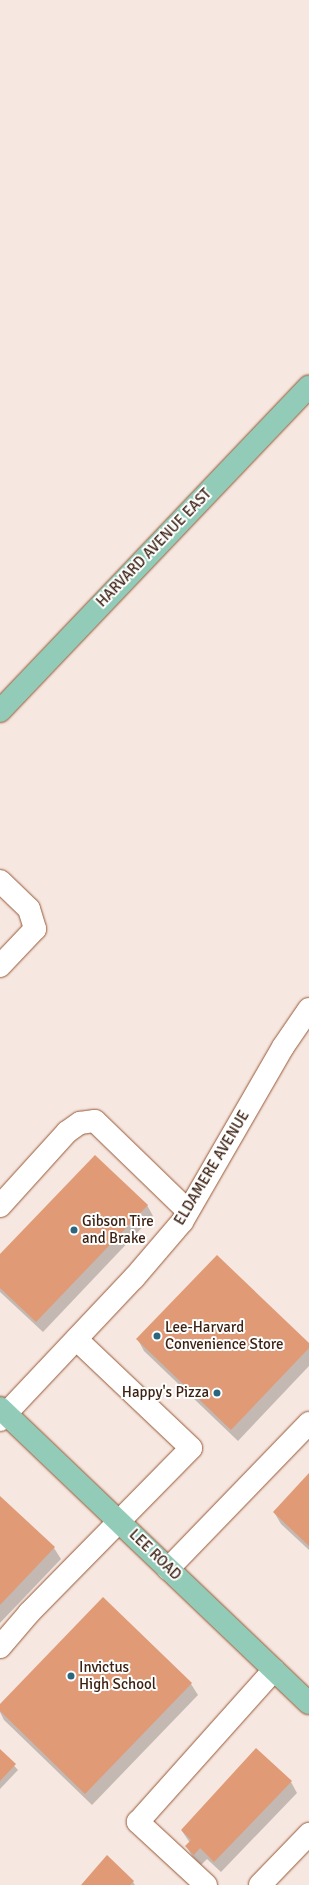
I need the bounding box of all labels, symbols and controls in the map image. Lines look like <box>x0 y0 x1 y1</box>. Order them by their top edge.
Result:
street label: HARVARD AVENUE EAST <box>93 485 215 611</box>
street label: ELDAMERE AVENUE <box>171 1107 253 1229</box>
place label: Gibson Tire and Brake <box>82 1212 154 1247</box>
marker: Gibson Tire and Brake <box>69 1225 79 1235</box>
place label: Lee-Harvard Convenience Store <box>165 1318 284 1353</box>
marker: Lee-Harvard Convenience Store <box>152 1331 162 1341</box>
place label: Happy's Pizza <box>122 1384 209 1402</box>
marker: Happy's Pizza <box>212 1388 222 1398</box>
street label: LEE ROAD <box>125 1526 185 1584</box>
place label: Invictus High School <box>79 1658 156 1693</box>
marker: Invictus High School <box>66 1671 76 1681</box>

